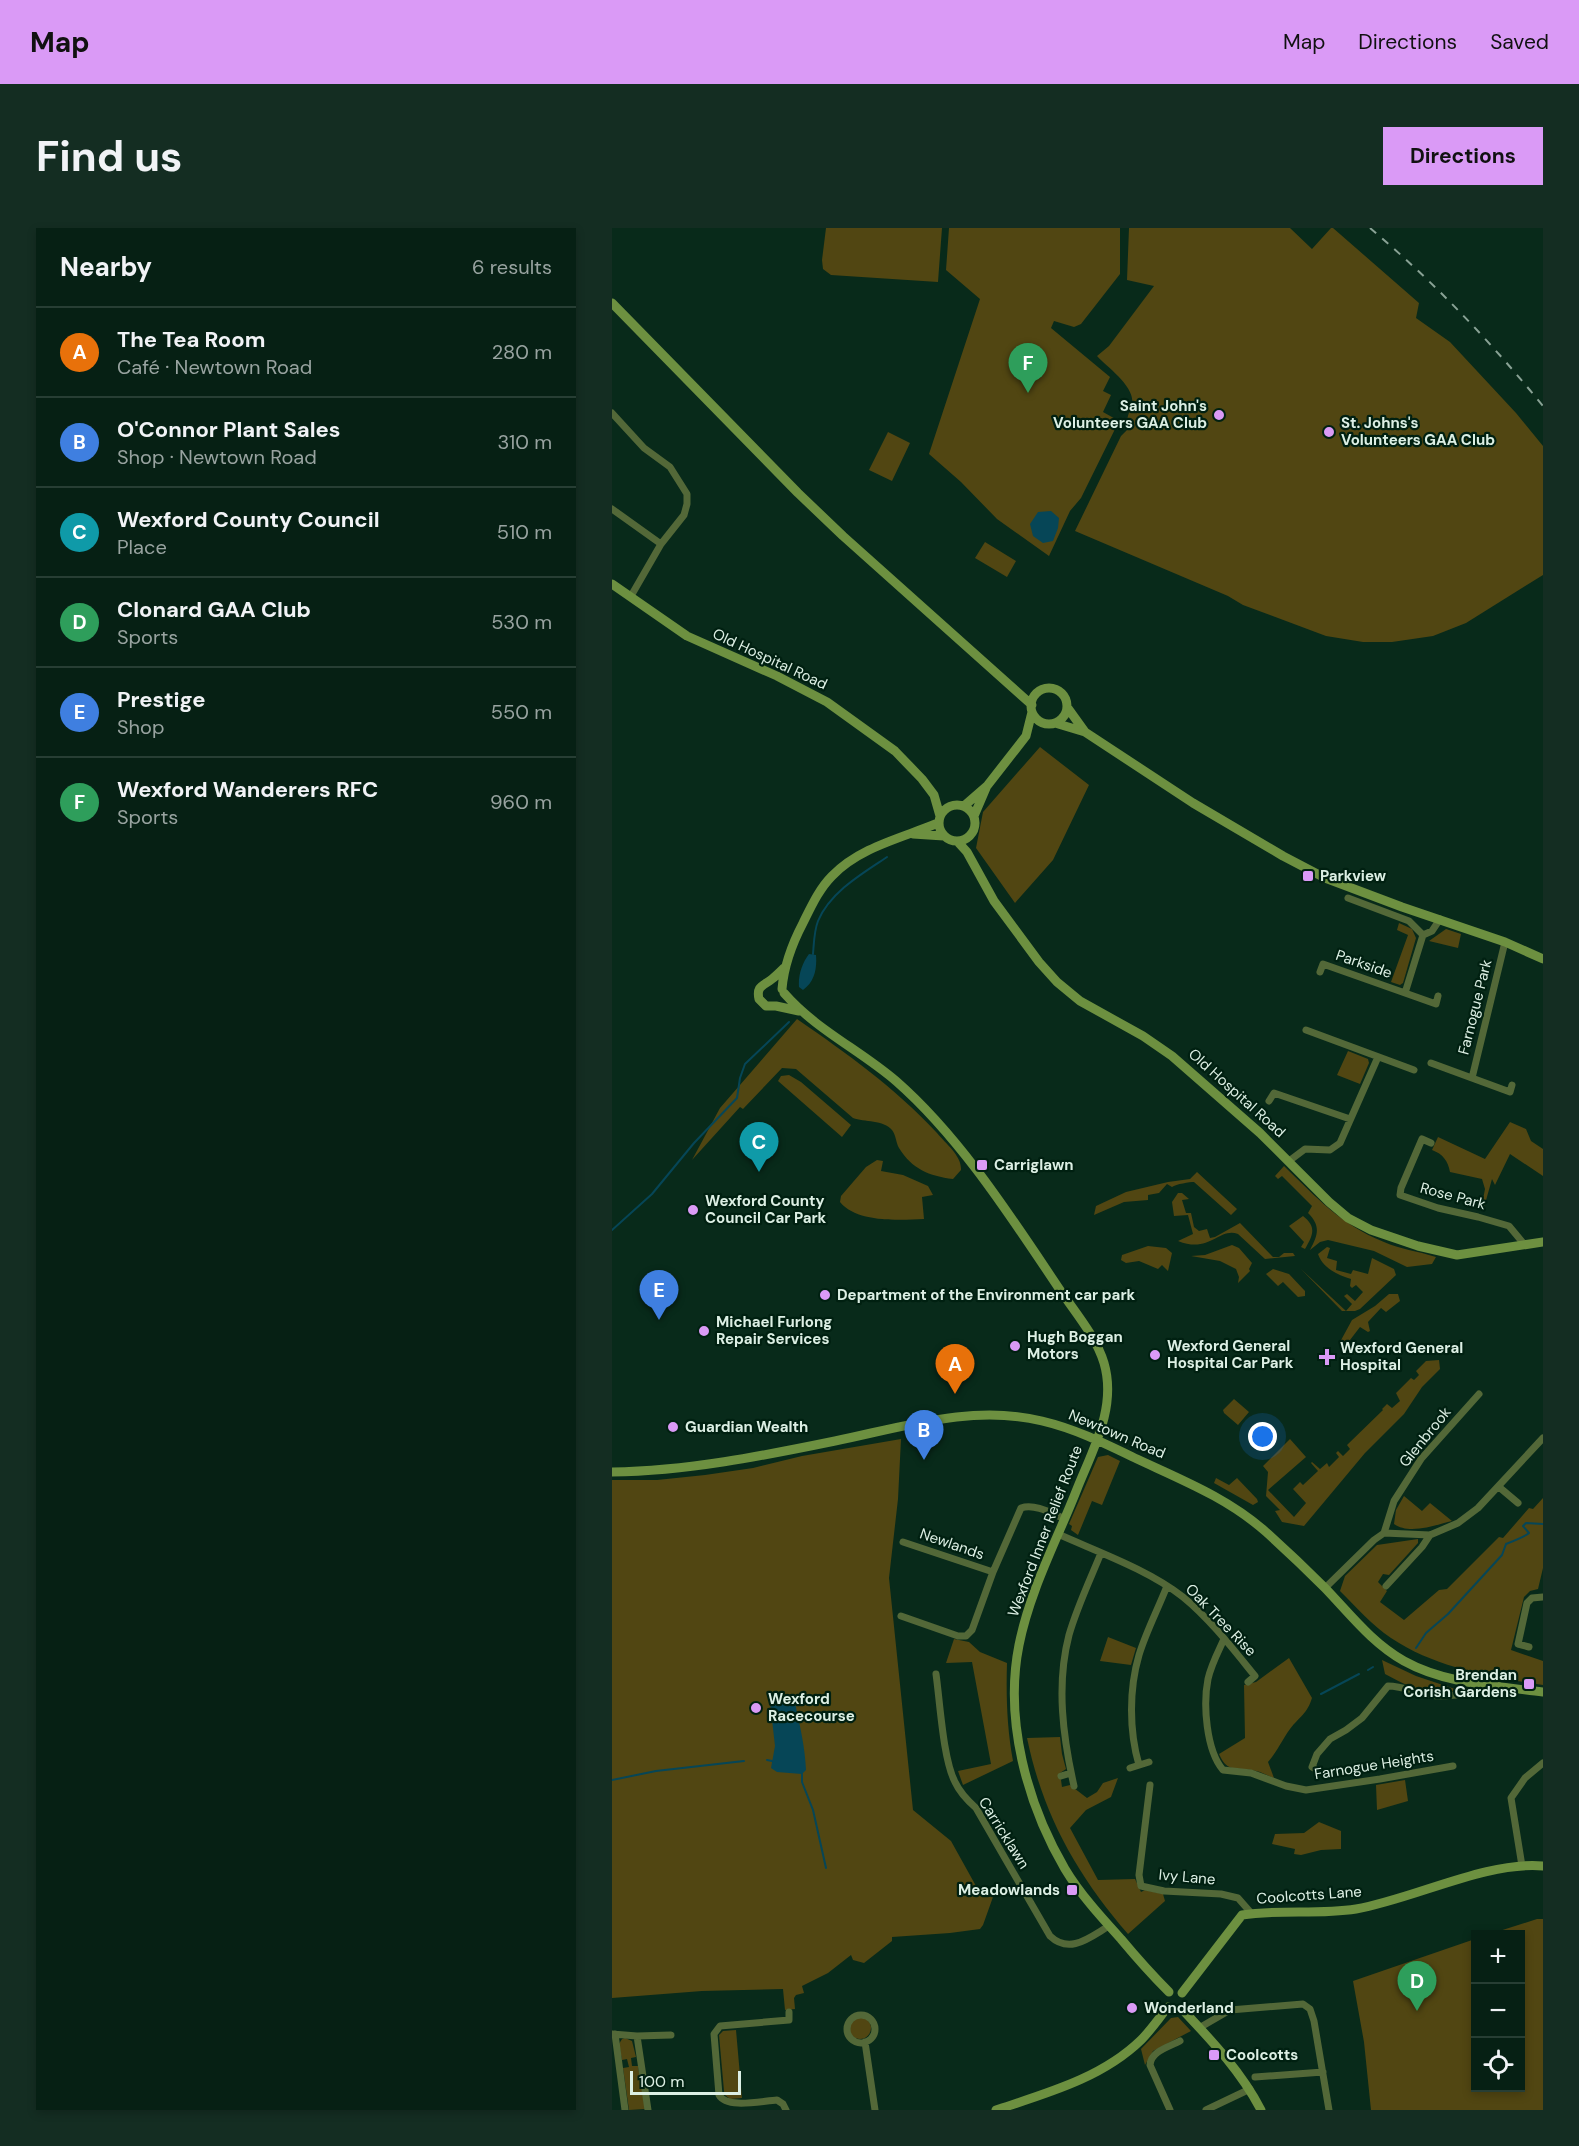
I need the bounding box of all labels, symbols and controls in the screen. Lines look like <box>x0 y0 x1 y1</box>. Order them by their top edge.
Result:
text: Map <box>30 24 90 61</box>
text: Map <box>1283 28 1325 56</box>
text: Directions <box>1358 28 1457 56</box>
text: Saved <box>1490 28 1549 56</box>
button: Directions <box>1383 127 1543 185</box>
text: Find us <box>36 129 182 184</box>
text: Nearby <box>60 250 152 284</box>
text: 6 results <box>472 254 552 280</box>
text: The Tea Room <box>117 325 265 354</box>
text: A <box>72 339 87 365</box>
text: 280 m <box>492 339 552 365</box>
pin: F <box>1008 344 1048 393</box>
text: Café · Newtown Road <box>117 354 312 380</box>
place label: Saint John's Volunteers GAA Club <box>1053 396 1207 433</box>
marker: Saint John's Volunteers GAA Club <box>1212 408 1226 422</box>
place label: St. Johns's Volunteers GAA Club <box>1341 413 1495 450</box>
text: O'Connor Plant Sales <box>117 415 341 444</box>
marker: St. Johns's Volunteers GAA Club <box>1322 425 1336 439</box>
text: B <box>73 429 86 455</box>
text: 310 m <box>497 429 552 455</box>
text: Shop · Newtown Road <box>117 444 317 470</box>
text: Wexford County Council <box>117 505 380 534</box>
text: C <box>72 519 87 545</box>
text: 510 m <box>497 519 552 545</box>
text: Place <box>117 534 167 560</box>
text: Clonard GAA Club <box>117 595 311 624</box>
text: D <box>72 609 87 635</box>
text: 530 m <box>491 609 552 635</box>
text: Sports <box>117 624 178 650</box>
street label: Old Hospital Road <box>709 624 831 694</box>
text: Prestige <box>117 685 205 714</box>
text: E <box>74 699 85 725</box>
text: 550 m <box>491 699 552 725</box>
text: Shop <box>117 714 164 740</box>
text: Wexford Wanderers RFC <box>117 775 378 804</box>
text: F <box>74 789 85 815</box>
text: 960 m <box>490 789 552 815</box>
text: Sports <box>117 804 178 830</box>
place label: Parkview <box>1320 866 1387 886</box>
marker: Parkview <box>1301 869 1315 883</box>
street label: Parkside <box>1333 945 1395 983</box>
street label: Farnogue Park <box>1453 957 1497 1057</box>
street label: Old Hospital Road <box>1184 1044 1290 1142</box>
pin: C <box>740 1122 778 1172</box>
place label: Carriglawn <box>994 1155 1073 1175</box>
marker: Carriglawn <box>975 1158 989 1172</box>
street label: Rose Park <box>1418 1178 1488 1214</box>
place label: Wexford County Council Car Park <box>705 1191 827 1228</box>
marker: Wexford County Council Car Park <box>686 1203 700 1217</box>
pin: E <box>640 1270 678 1320</box>
place label: Department of the Environment car park <box>837 1285 1136 1305</box>
marker: Department of the Environment car park <box>818 1288 832 1302</box>
place label: Michael Furlong Repair Services <box>716 1312 832 1349</box>
marker: Michael Furlong Repair Services <box>697 1324 711 1338</box>
place label: Hugh Boggan Motors <box>1027 1327 1123 1364</box>
place label: Wexford General Hospital Car Park <box>1167 1336 1294 1373</box>
place label: Wexford General Hospital <box>1340 1338 1463 1375</box>
marker: Hugh Boggan Motors <box>1008 1339 1022 1353</box>
pin: A <box>936 1344 974 1394</box>
marker: Wexford General Hospital Car Park <box>1148 1348 1162 1362</box>
marker: Wexford General Hospital <box>1318 1348 1336 1366</box>
street label: Glenbrook <box>1395 1402 1456 1471</box>
street label: Newtown Road <box>1066 1405 1168 1463</box>
pin: B <box>904 1410 944 1460</box>
place label: Guardian Wealth <box>685 1417 808 1437</box>
marker: Guardian Wealth <box>666 1420 680 1434</box>
your location <box>1248 1422 1277 1451</box>
street label: Wexford Inner Relief Route <box>1003 1442 1087 1620</box>
street label: Newlands <box>917 1524 987 1564</box>
street label: Oak Tree Rise <box>1181 1579 1261 1661</box>
place label: Brendan Corish Gardens <box>1403 1665 1517 1702</box>
marker: Brendan Corish Gardens <box>1522 1677 1536 1691</box>
place label: Wexford Racecourse <box>768 1689 855 1726</box>
marker: Wexford Racecourse <box>749 1701 763 1715</box>
street label: Farnogue Heights <box>1313 1746 1435 1784</box>
street label: Carricklawn <box>974 1793 1034 1873</box>
street label: Ivy Lane <box>1158 1865 1216 1889</box>
place label: Meadowlands <box>958 1880 1060 1900</box>
street label: Coolcotts Lane <box>1256 1881 1362 1909</box>
marker: Meadowlands <box>1065 1883 1079 1897</box>
map controls <box>1471 1930 1525 2092</box>
button: + <box>1471 1930 1525 1984</box>
pin: D <box>1398 1962 1436 2011</box>
button: − <box>1471 1984 1525 2038</box>
place label: Wonderland <box>1144 1998 1234 2018</box>
marker: Wonderland <box>1125 2001 1139 2015</box>
button: locate <box>1471 2038 1525 2092</box>
place label: Coolcotts <box>1226 2045 1298 2065</box>
marker: Coolcotts <box>1207 2048 1221 2062</box>
scale bar <box>630 2068 741 2096</box>
text: 100 m <box>639 2071 684 2092</box>

